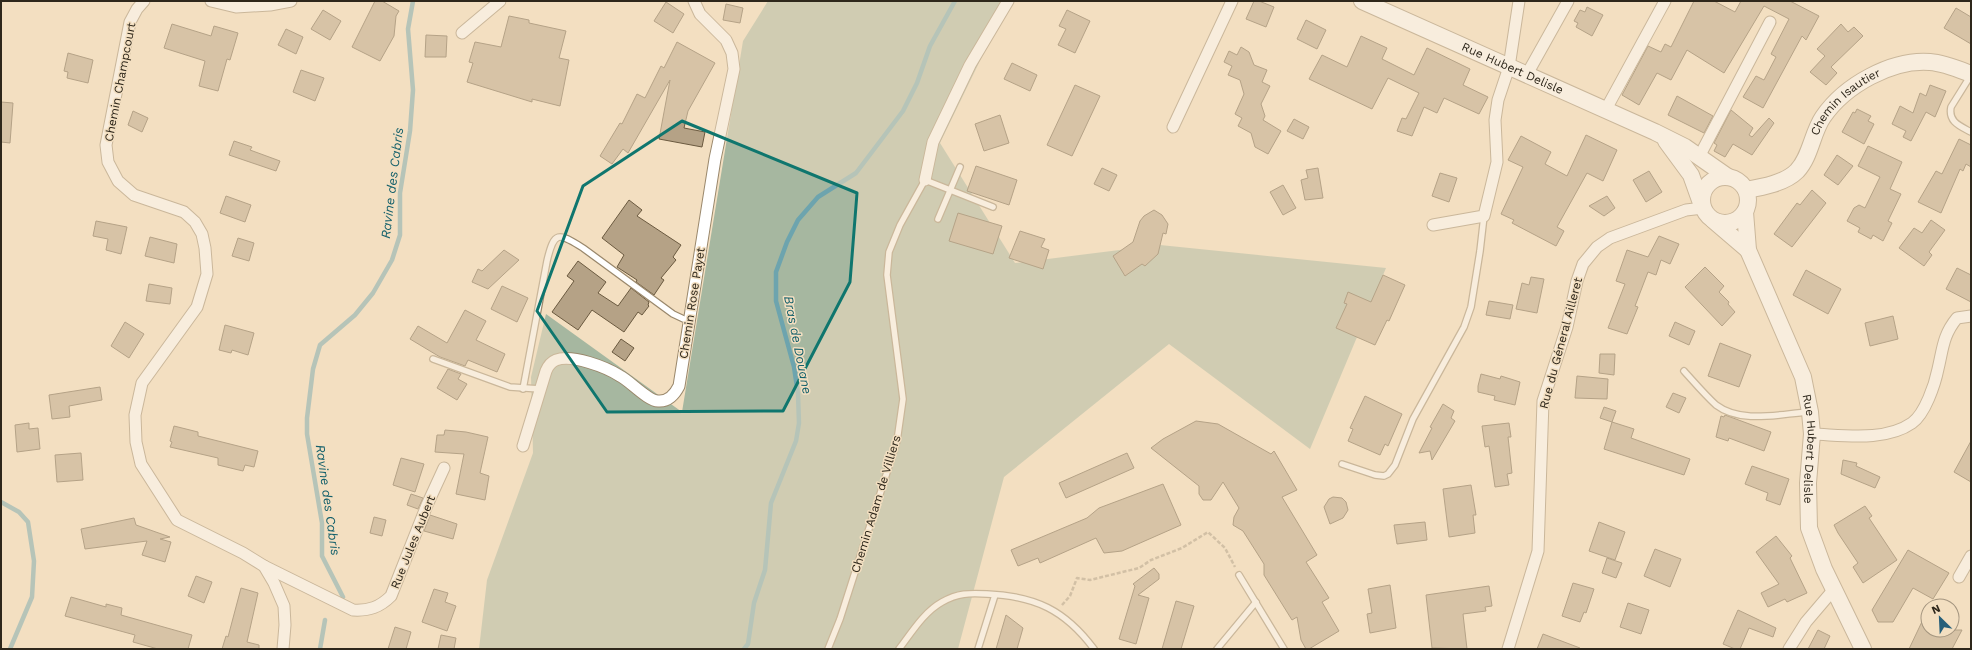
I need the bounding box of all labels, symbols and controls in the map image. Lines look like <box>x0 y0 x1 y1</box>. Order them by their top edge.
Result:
street label: Chemin Champcourt <box>102 21 138 143</box>
street label: Rue Hubert Delisle <box>1460 40 1566 97</box>
street label: Chemin Isautier <box>1808 66 1882 137</box>
water label: Ravine des Cabris <box>378 126 406 239</box>
street label: Chemin Rose Payet <box>676 246 708 360</box>
street label: Rue du Géneral Ailleret <box>1537 276 1585 410</box>
water label: Bras de Douane <box>781 295 815 395</box>
street label: Rue Hubert Delisle <box>1800 393 1819 504</box>
street label: Chemin Adam de Villiers <box>848 433 904 575</box>
water label: Ravine des Cabris <box>313 444 343 557</box>
street label: Rue Jules Aubert <box>388 493 438 591</box>
north arrow <box>1920 598 1960 638</box>
text: N <box>1930 602 1943 617</box>

